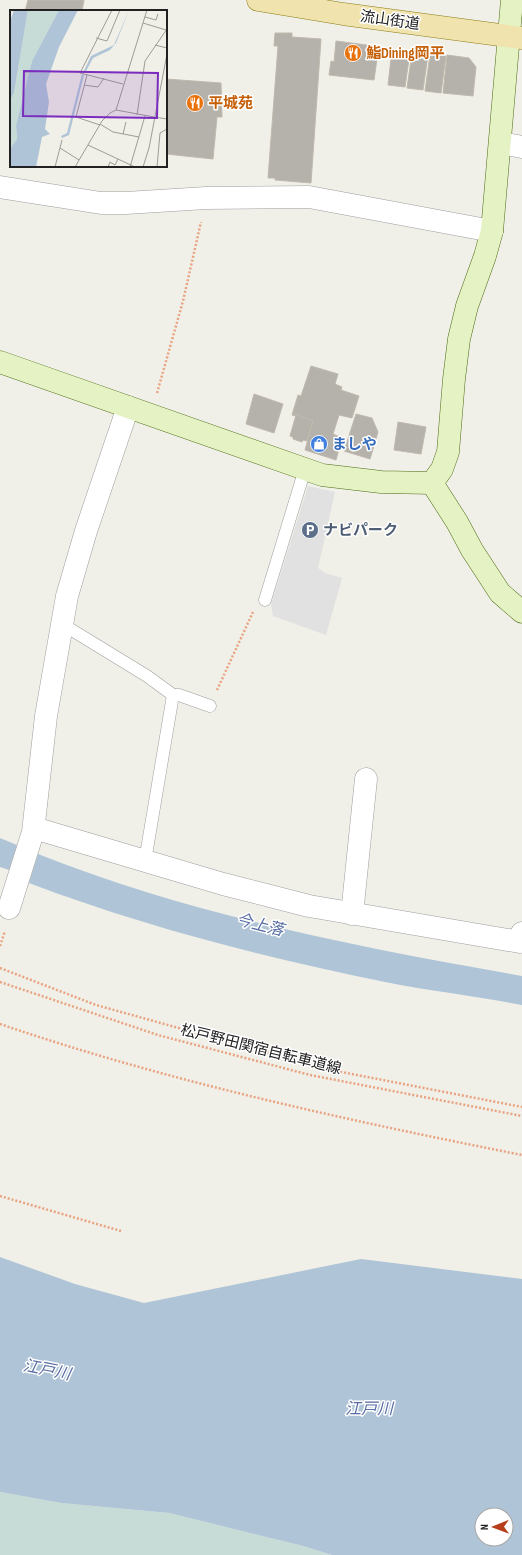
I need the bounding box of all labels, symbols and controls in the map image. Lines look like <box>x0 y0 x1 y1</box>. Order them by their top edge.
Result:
street label: 流山街道 <box>359 7 421 34</box>
inset map <box>10 10 167 167</box>
restaurant icon: 鮨Dining岡平 <box>343 43 363 63</box>
place label: 鮨Dining岡平 <box>366 44 445 63</box>
restaurant icon: 平城苑 <box>185 93 205 113</box>
place label: 平城苑 <box>208 94 253 113</box>
shop icon: ましや <box>309 434 329 454</box>
place label: ましや <box>332 435 377 454</box>
parking icon: ナビパーク <box>300 520 320 540</box>
place label: ナビパーク <box>323 521 398 540</box>
water label: 今上落 <box>234 910 288 941</box>
street label: 松戸野田関宿自転車道線 <box>179 1020 343 1079</box>
water label: 江戸川 <box>21 1357 74 1385</box>
water label: 江戸川 <box>345 1400 395 1419</box>
north arrow <box>474 1507 514 1547</box>
text: N <box>478 1524 491 1530</box>

